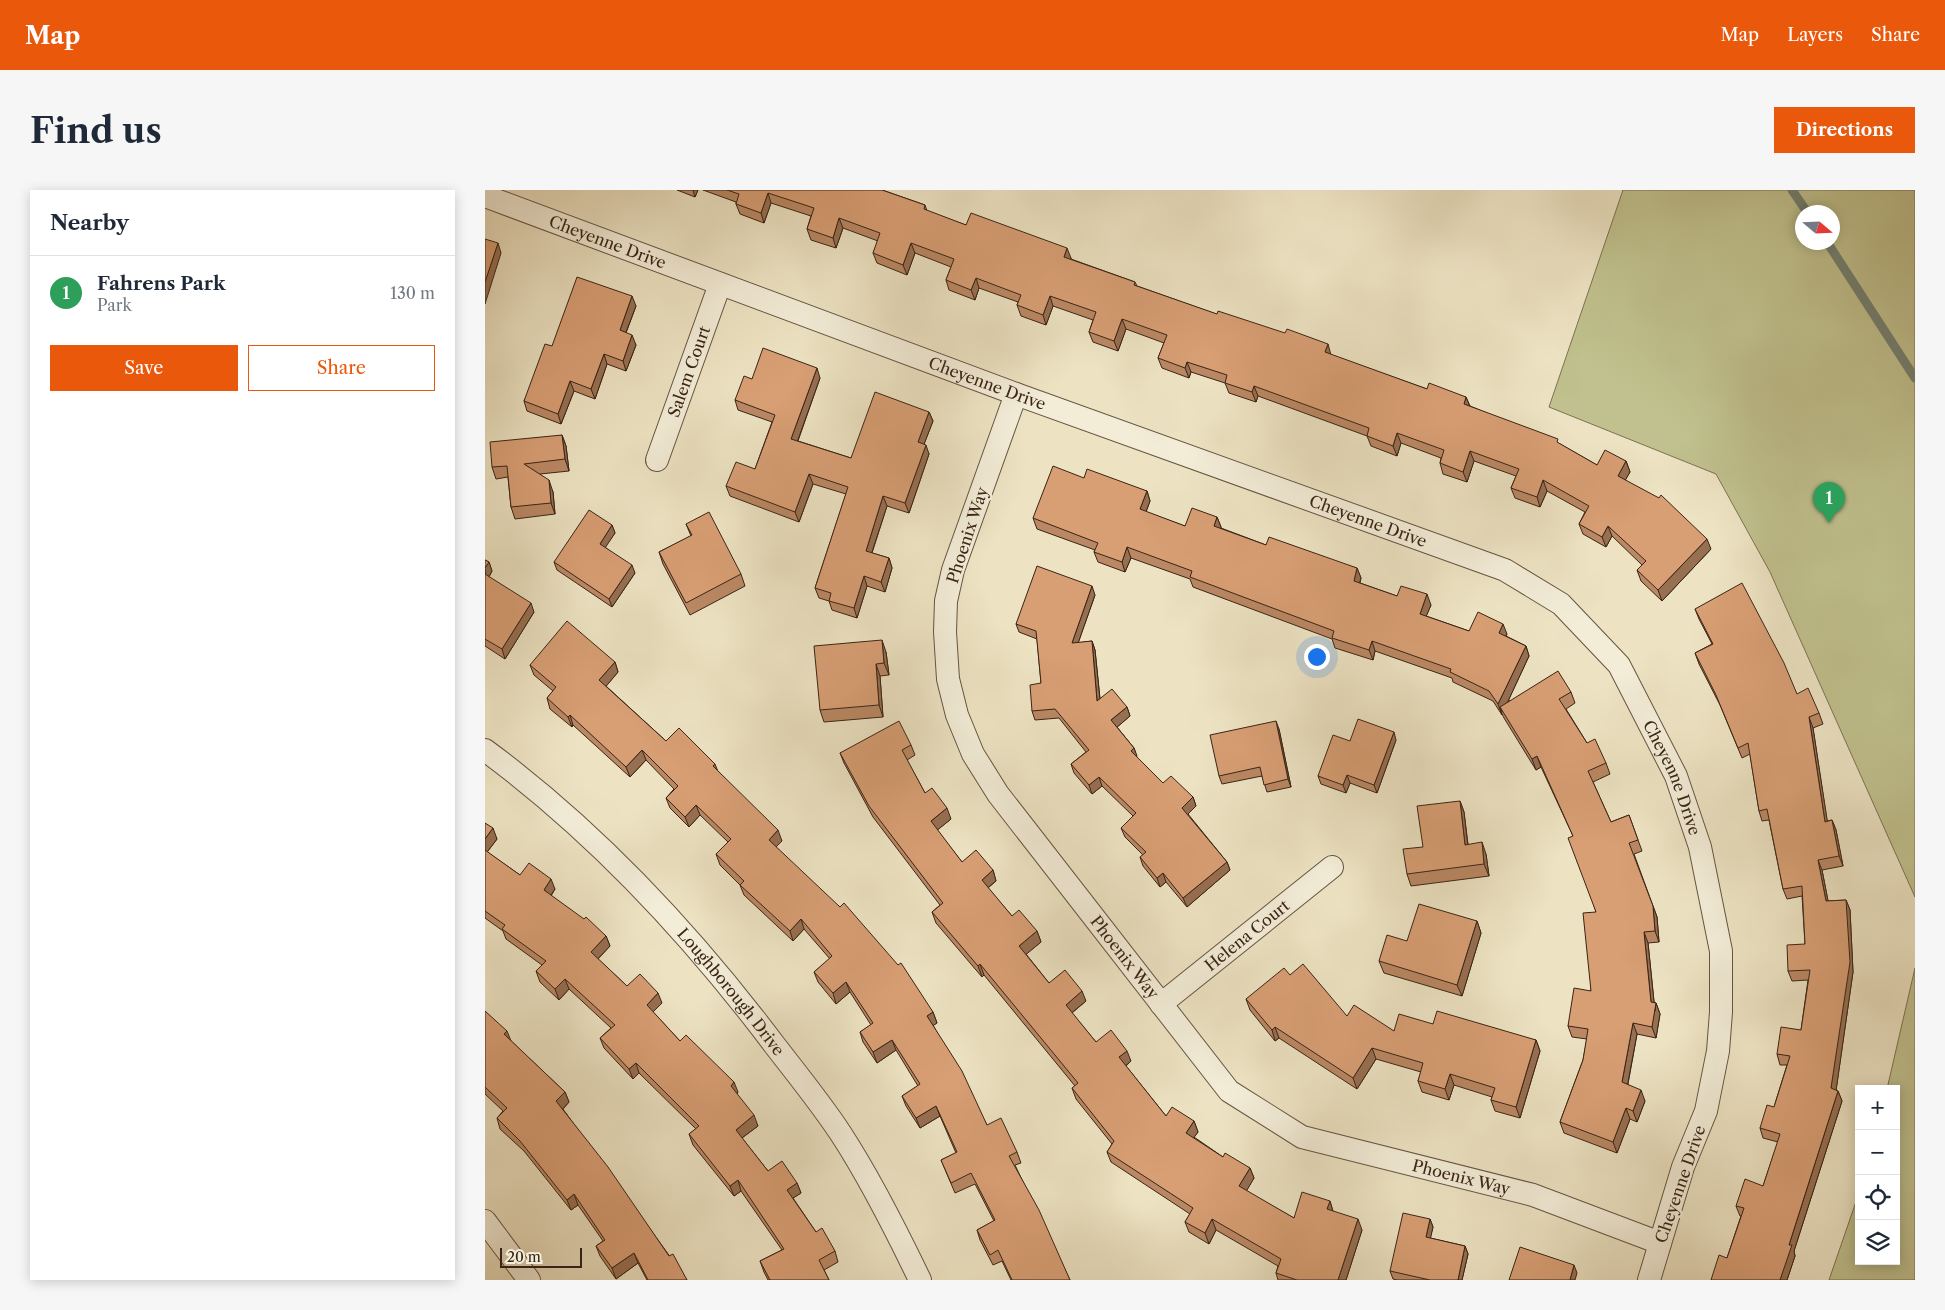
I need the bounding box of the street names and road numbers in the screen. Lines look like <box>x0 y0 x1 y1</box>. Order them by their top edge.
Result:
street label: Cheyenne Drive <box>546 211 669 273</box>
street label: Salem Court <box>663 323 714 420</box>
street label: Cheyenne Drive <box>926 352 1049 414</box>
street label: Phoenix Way <box>942 483 992 586</box>
street label: Cheyenne Drive <box>1307 490 1430 551</box>
street label: Cheyenne Drive <box>1639 717 1705 838</box>
street label: Helena Court <box>1200 895 1294 975</box>
street label: Phoenix Way <box>1086 912 1164 1004</box>
street label: Loughborough Drive <box>673 924 789 1060</box>
street label: Cheyenne Drive <box>1650 1122 1710 1246</box>
street label: Phoenix Way <box>1410 1155 1513 1199</box>

